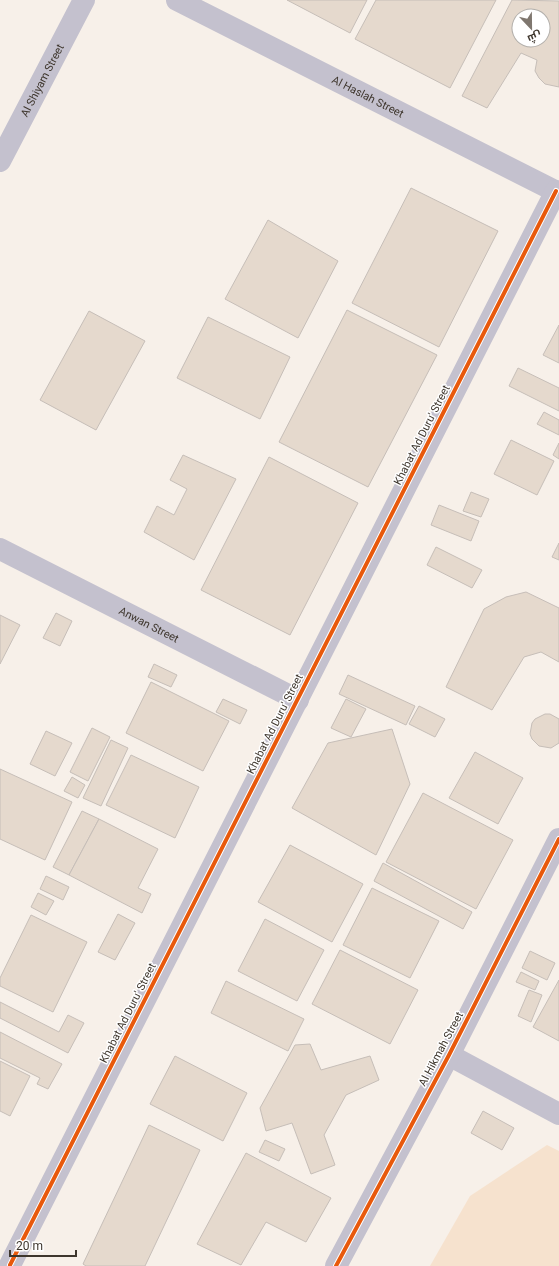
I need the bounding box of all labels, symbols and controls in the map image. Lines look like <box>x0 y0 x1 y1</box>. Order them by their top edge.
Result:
north arrow <box>511 8 551 48</box>
text: ش <box>526 28 544 45</box>
street label: Al Shiyam Street <box>18 41 67 119</box>
street label: Al Haslah Street <box>330 73 406 120</box>
street label: Khabat Ad Duru' Street <box>391 383 453 487</box>
street label: Anwan Street <box>117 604 181 645</box>
street label: Khabat Ad Duru' Street <box>244 672 306 776</box>
street label: Khabat Ad Duru' Street <box>97 961 159 1065</box>
street label: Al Hikmah Street <box>416 1009 466 1088</box>
scale bar <box>10 1232 76 1258</box>
text: 20 m <box>16 1239 43 1253</box>

